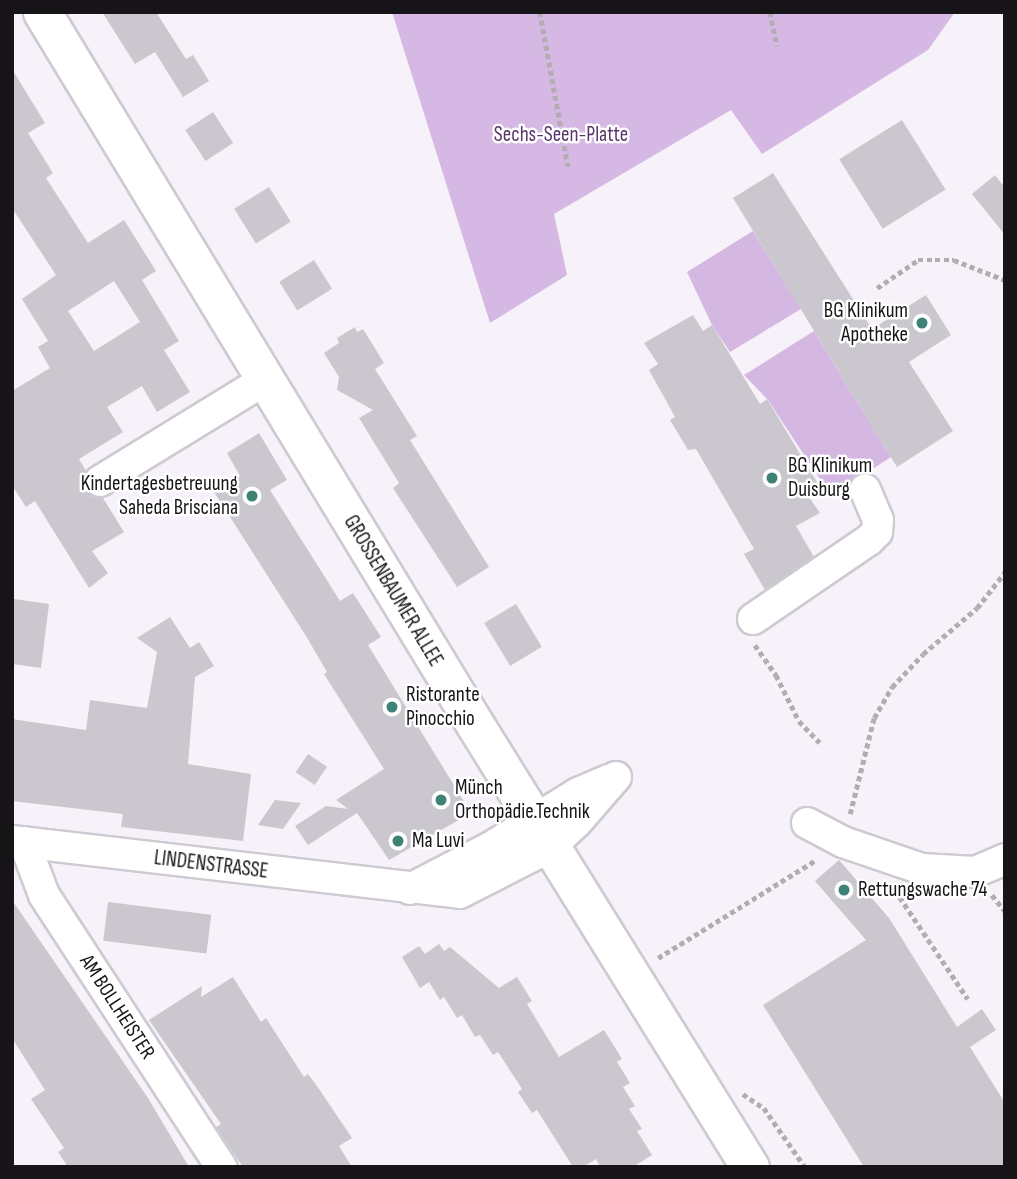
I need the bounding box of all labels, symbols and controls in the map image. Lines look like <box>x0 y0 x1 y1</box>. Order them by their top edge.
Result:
park label: Sechs-Seen-Platte <box>494 122 628 148</box>
place label: BG Klinikum Apotheke <box>824 298 908 348</box>
marker: BG Klinikum Apotheke <box>914 315 930 331</box>
place label: BG Klinikum Duisburg <box>788 453 872 503</box>
marker: BG Klinikum Duisburg <box>762 468 782 488</box>
place label: Kindertagesbetreuung Saheda Brisciana <box>81 471 238 521</box>
marker: Kindertagesbetreuung Saheda Brisciana <box>244 488 260 504</box>
street label: GROSSENBAUMER ALLEE <box>338 511 448 671</box>
place label: Ristorante Pinocchio <box>406 682 480 732</box>
marker: Ristorante Pinocchio <box>384 699 400 715</box>
place label: Münch Orthopädie.Technik <box>455 775 590 825</box>
marker: Münch Orthopädie.Technik <box>433 792 449 808</box>
place label: Ma Luvi <box>412 828 464 854</box>
marker: Ma Luvi <box>390 833 406 849</box>
street label: LINDENSTRASSE <box>153 846 269 884</box>
place label: Rettungswache 74 <box>858 877 987 903</box>
marker: Rettungswache 74 <box>836 882 852 898</box>
street label: AM BOLLHEISTER <box>74 950 160 1064</box>

